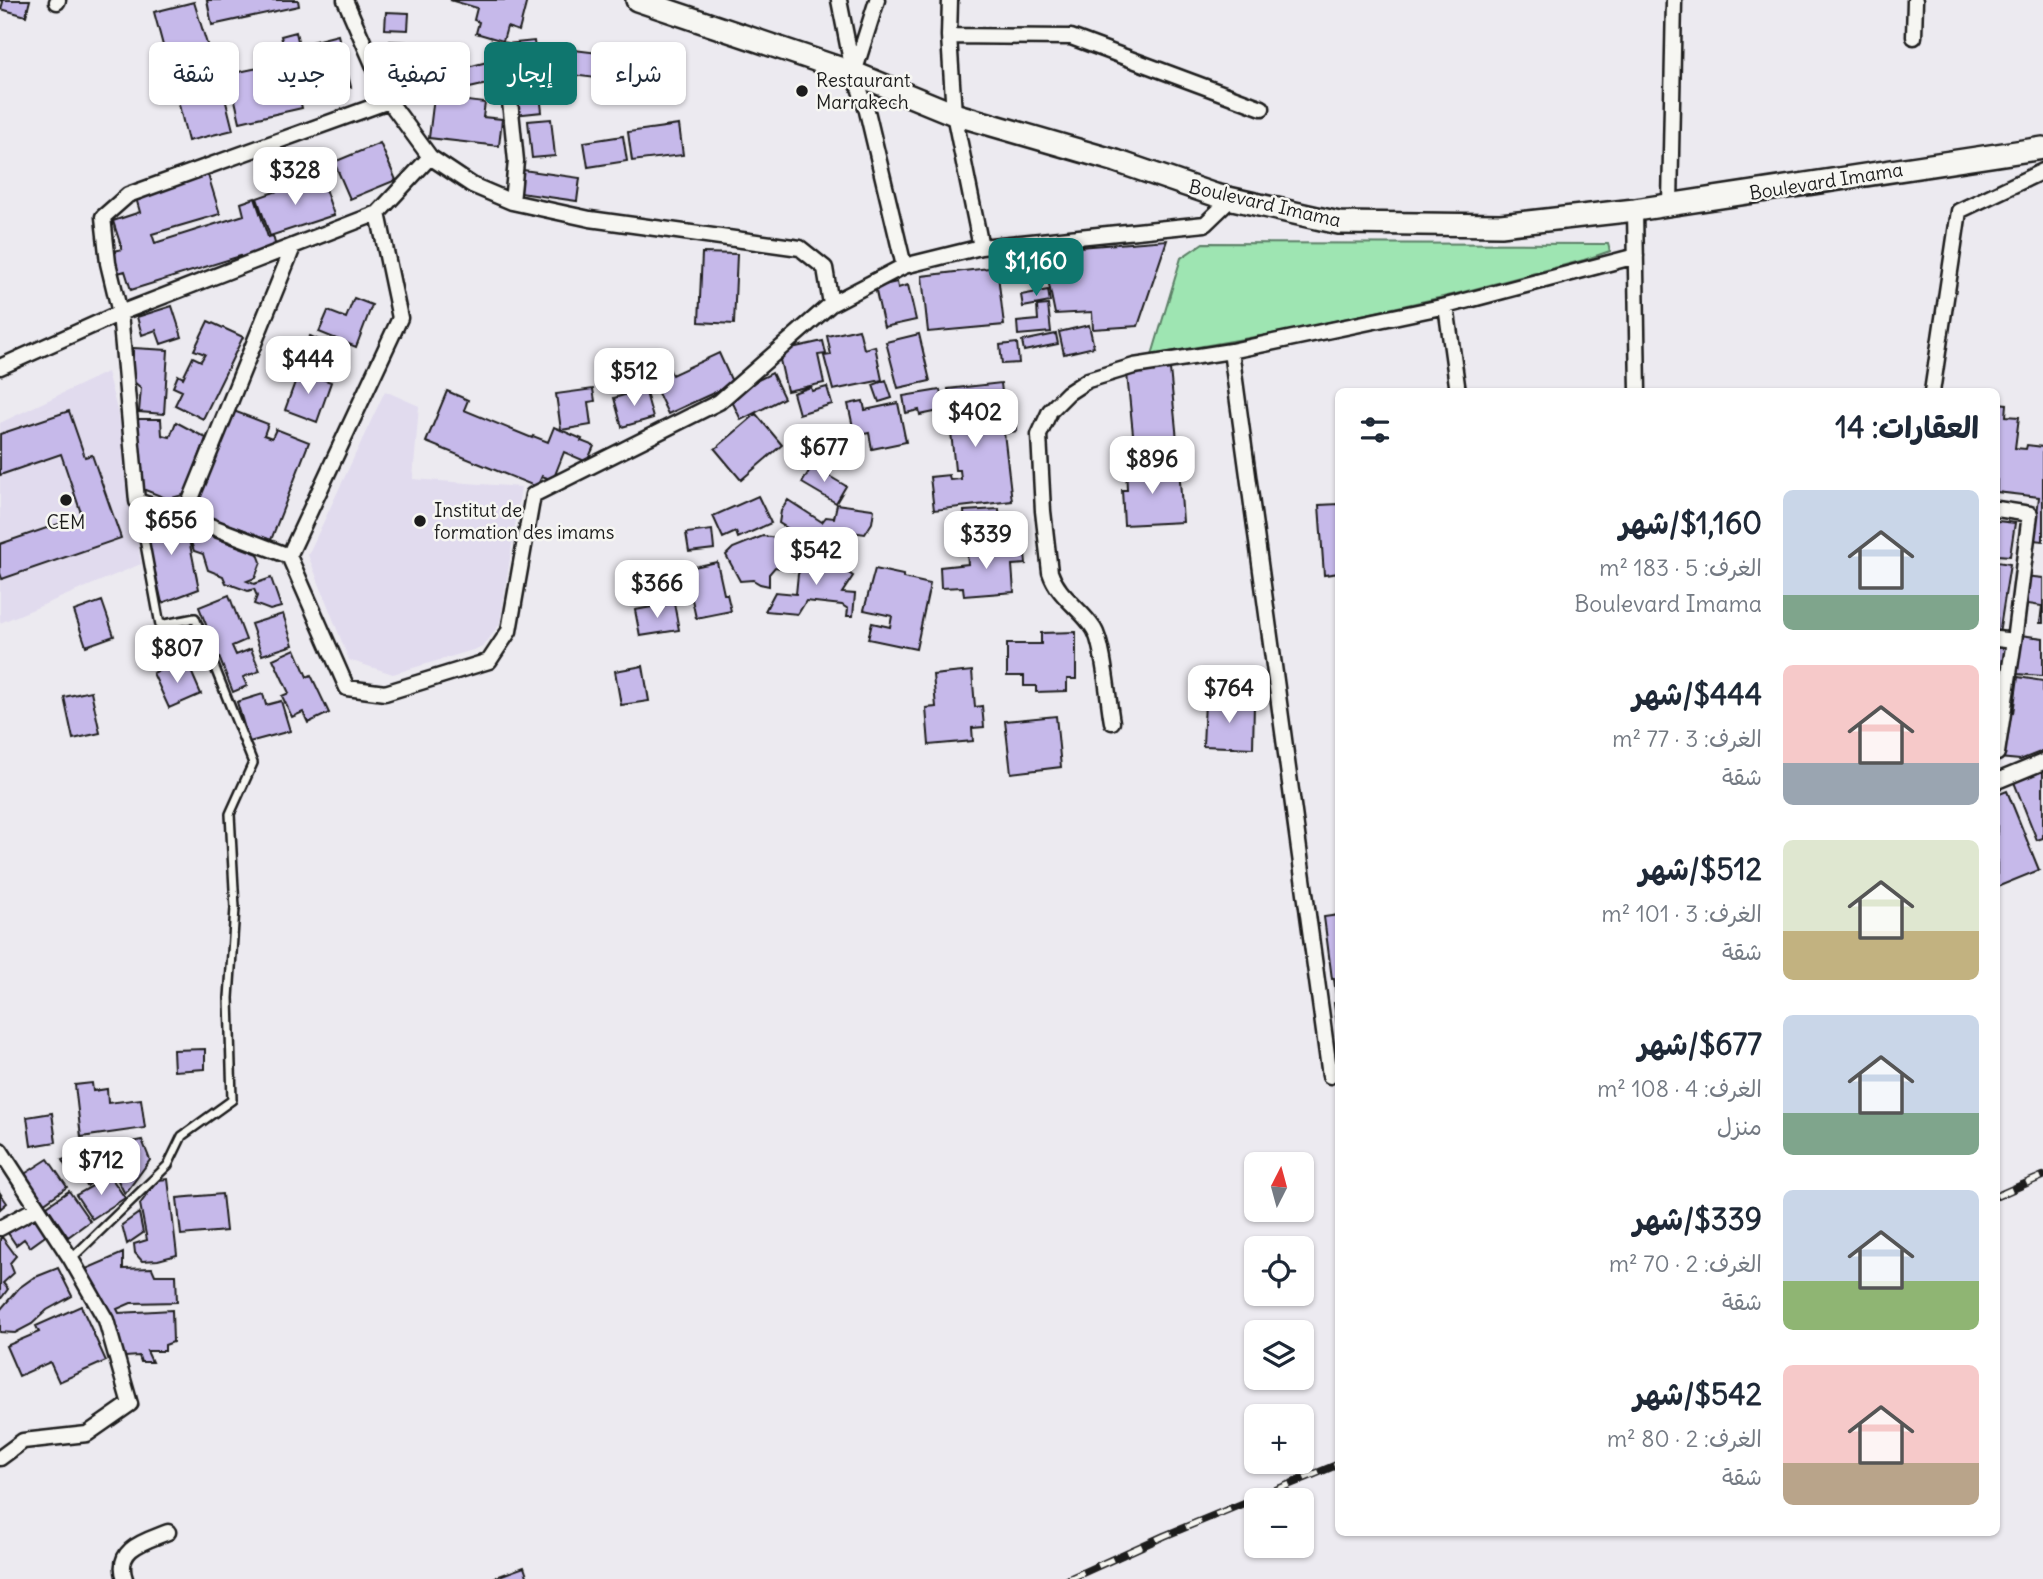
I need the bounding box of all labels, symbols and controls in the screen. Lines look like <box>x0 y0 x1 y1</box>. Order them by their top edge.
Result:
chip: شقة <box>149 42 239 105</box>
chip: جديد <box>253 42 350 105</box>
chip: تصفية <box>364 42 470 105</box>
chip: إيجار <box>484 42 577 105</box>
chip: شراء <box>591 42 686 105</box>
place label: Restaurant Marrakech <box>816 68 910 114</box>
marker: Restaurant Marrakech <box>794 83 810 99</box>
pin: $328 <box>254 148 336 207</box>
text: $328 <box>269 155 321 184</box>
street label: Boulevard Imama <box>1748 157 1905 205</box>
street label: Boulevard Imama <box>1187 174 1343 232</box>
pin: $1,160 <box>979 238 1093 298</box>
text: $1,160 <box>1005 246 1067 275</box>
pin: $444 <box>267 336 349 396</box>
text: $444 <box>282 344 334 373</box>
pin: $512 <box>593 348 675 408</box>
text: $512 <box>610 356 658 385</box>
pin: $402 <box>934 390 1016 449</box>
text: $402 <box>948 397 1002 426</box>
text: العقارات: 14 <box>1835 408 1979 446</box>
icon: filters <box>1356 411 1394 449</box>
pin: $677 <box>783 424 865 484</box>
text: $677 <box>800 432 848 461</box>
pin: $896 <box>1111 436 1193 496</box>
text: $896 <box>1126 444 1178 473</box>
marker: CEM <box>58 492 74 508</box>
pin: $656 <box>130 498 212 557</box>
place label: Institut de formation des imams <box>434 498 614 544</box>
text: $1,160/شهر <box>1619 504 1762 542</box>
text: $656 <box>145 505 197 534</box>
place label: CEM <box>47 510 85 534</box>
pin: $339 <box>945 512 1027 571</box>
marker: Institut de formation des imams <box>412 513 428 529</box>
icon: home <box>1839 518 1923 602</box>
text: $339 <box>960 519 1012 548</box>
pin: $542 <box>775 528 857 587</box>
text: $542 <box>790 535 842 564</box>
text: الغرف: 5 · 183 m² <box>1599 553 1762 582</box>
pin: $366 <box>616 560 698 620</box>
text: $366 <box>631 568 683 597</box>
text: Boulevard Imama <box>1574 589 1762 618</box>
pin: $807 <box>136 626 218 685</box>
text: $807 <box>151 633 203 662</box>
pin: $764 <box>1188 666 1270 725</box>
text: $764 <box>1204 673 1254 702</box>
text: $444/شهر <box>1633 675 1762 713</box>
icon: home <box>1839 693 1923 777</box>
text: الغرف: 3 · 77 m² <box>1612 724 1762 753</box>
text: شقة <box>1722 762 1762 791</box>
text: $512/شهر <box>1639 850 1762 888</box>
icon: home <box>1839 868 1923 952</box>
text: الغرف: 3 · 101 m² <box>1601 899 1762 928</box>
text: شقة <box>1722 937 1762 966</box>
text: $677/شهر <box>1638 1025 1762 1063</box>
icon: home <box>1839 1043 1923 1127</box>
text: الغرف: 4 · 108 m² <box>1597 1074 1762 1103</box>
text: منزل <box>1717 1112 1762 1141</box>
pin: $712 <box>60 1138 142 1197</box>
text: $712 <box>78 1145 124 1174</box>
north arrow <box>1244 1152 1314 1222</box>
map controls <box>1244 1152 1314 1558</box>
text: $339/شهر <box>1633 1200 1762 1238</box>
icon: home <box>1839 1218 1923 1302</box>
button: locate <box>1244 1236 1314 1306</box>
text: الغرف: 2 · 70 m² <box>1609 1249 1762 1278</box>
text: شقة <box>1722 1287 1762 1316</box>
button: layers <box>1244 1320 1314 1390</box>
text: $542/شهر <box>1634 1375 1762 1413</box>
icon: home <box>1839 1393 1923 1477</box>
button: + <box>1244 1404 1314 1474</box>
text: الغرف: 2 · 80 m² <box>1607 1424 1762 1453</box>
text: شقة <box>1722 1462 1762 1491</box>
button: − <box>1244 1488 1314 1558</box>

